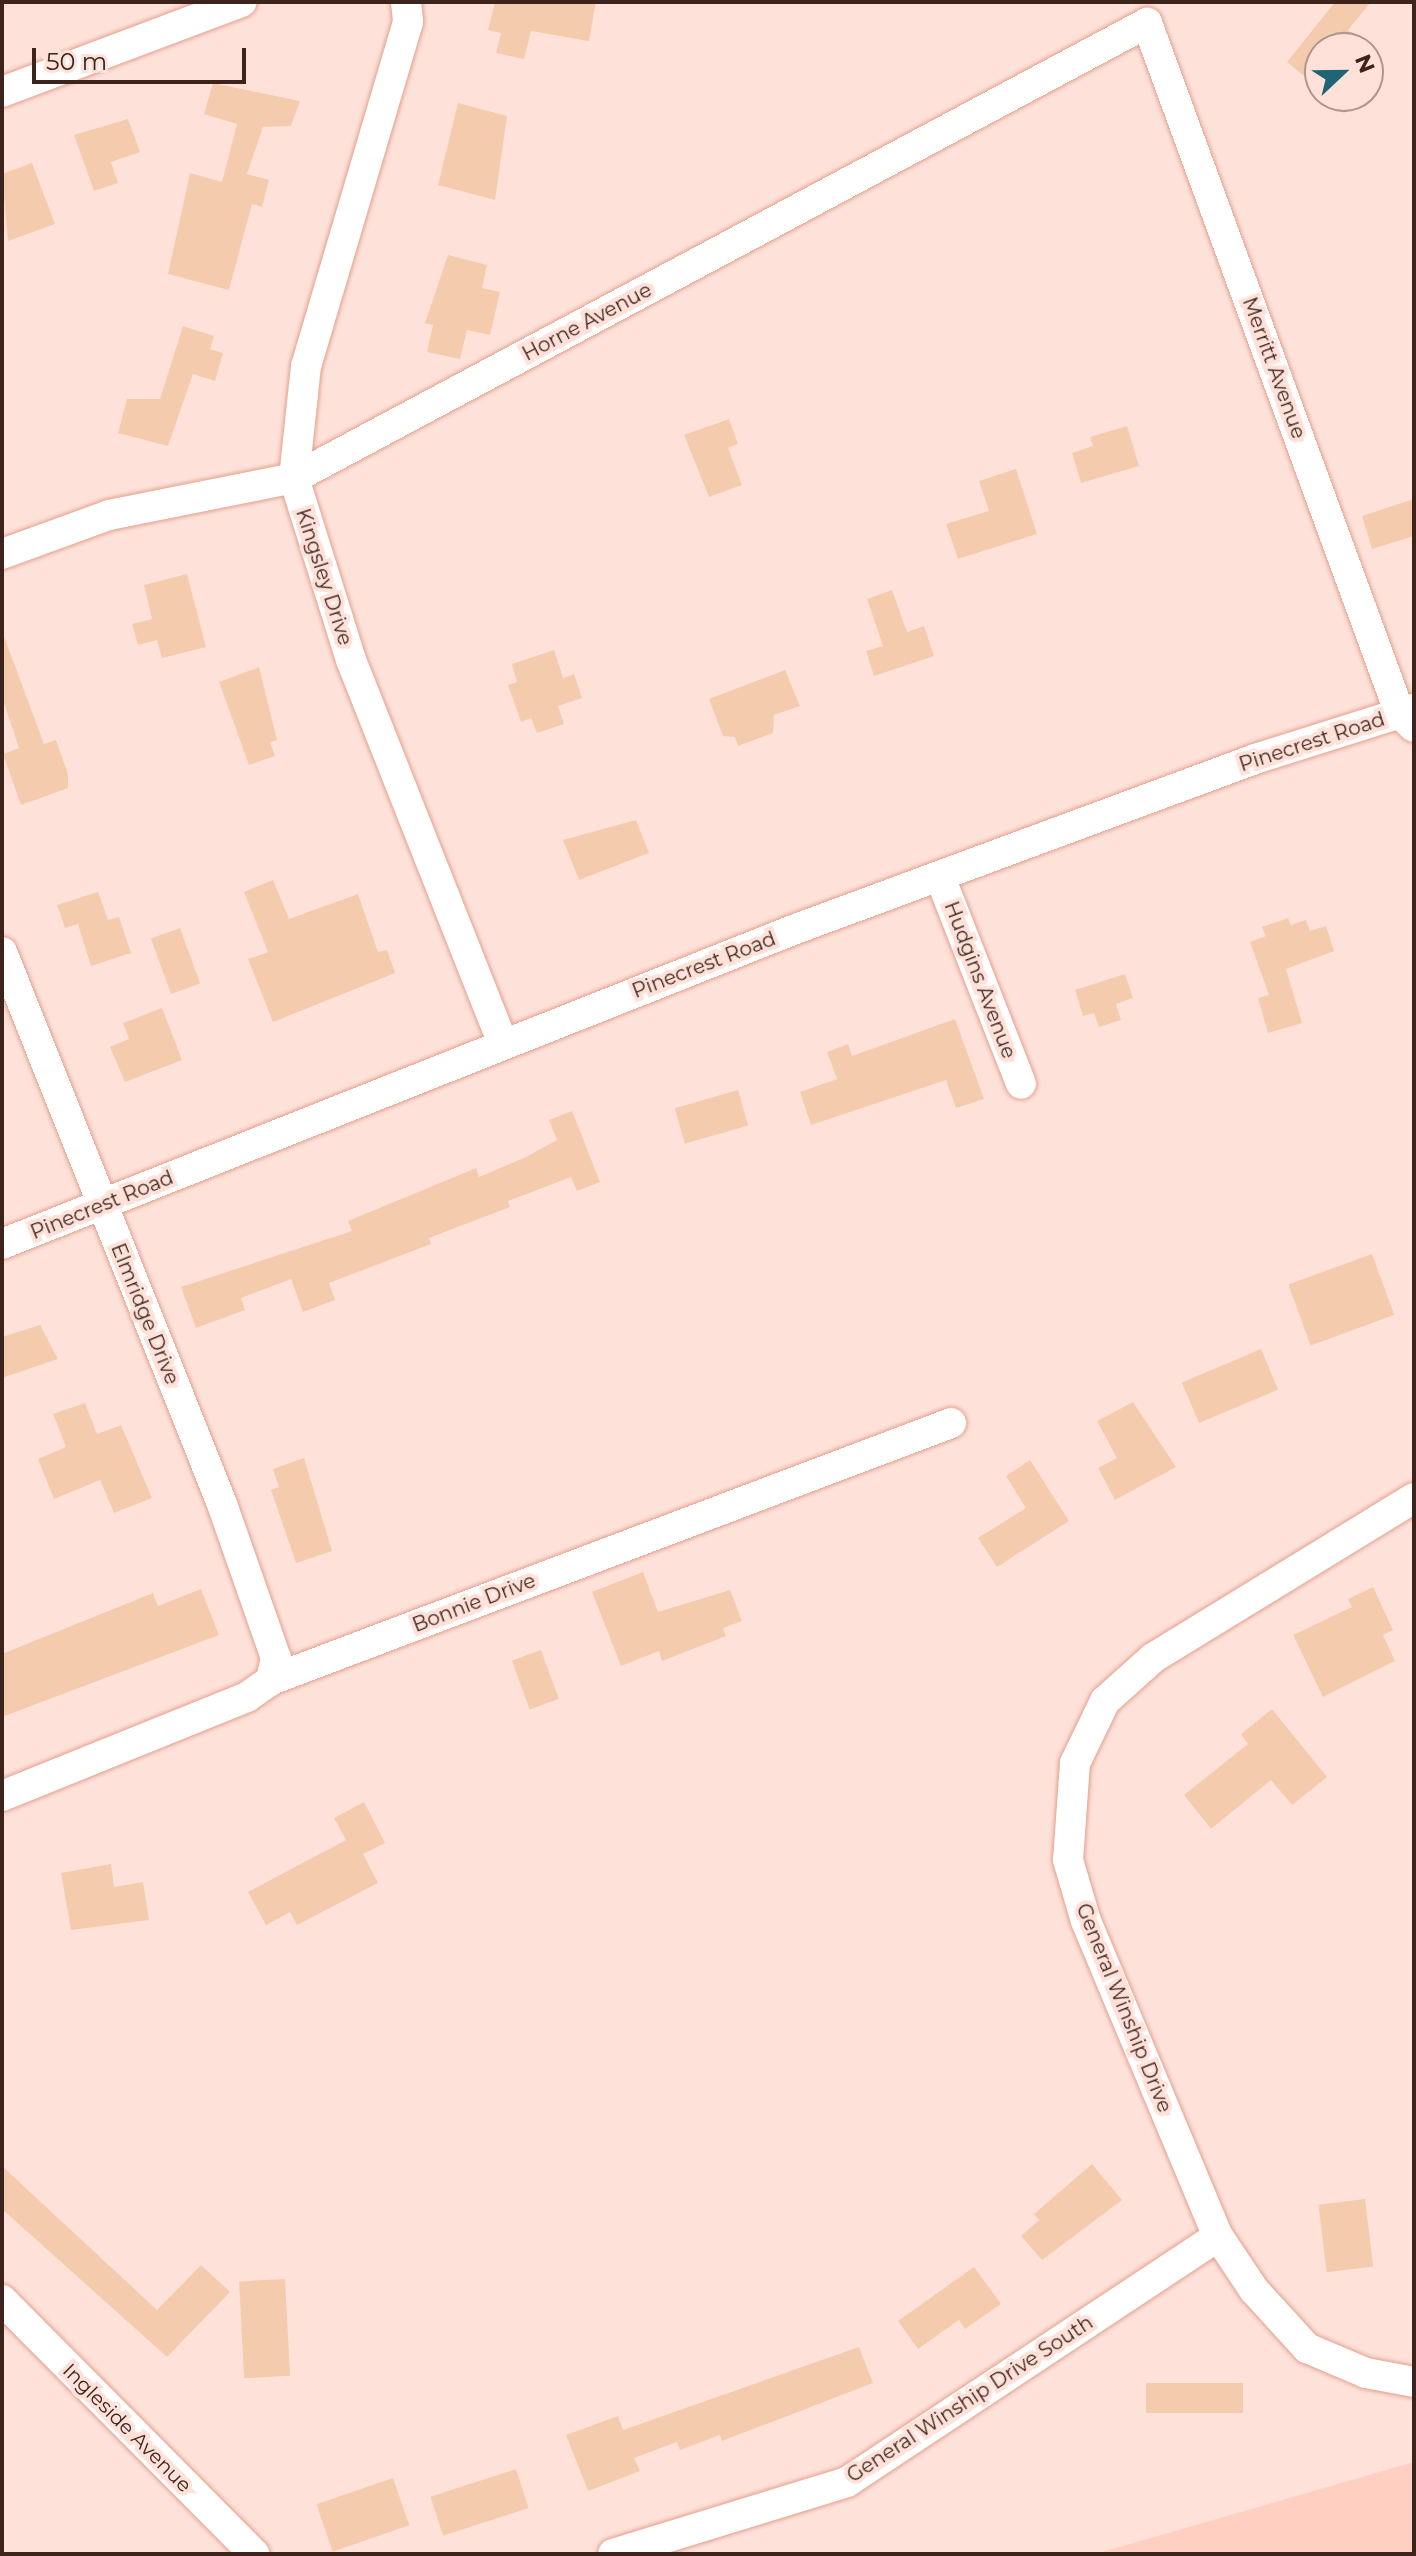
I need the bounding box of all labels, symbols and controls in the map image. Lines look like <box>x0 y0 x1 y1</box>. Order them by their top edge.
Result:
scale bar <box>36 32 250 82</box>
north arrow <box>1304 32 1384 112</box>
text: 50 m <box>46 47 107 76</box>
text: N <box>1349 50 1381 77</box>
street label: Horne Avenue <box>518 278 656 366</box>
street label: Merritt Avenue <box>1237 294 1311 442</box>
street label: Kingsley Drive <box>291 506 357 648</box>
street label: Pinecrest Road <box>1236 707 1388 777</box>
street label: Hudgins Avenue <box>939 898 1021 1062</box>
street label: Pinecrest Road <box>629 927 779 1003</box>
street label: Pinecrest Road <box>27 1165 177 1245</box>
street label: Elmridge Drive <box>106 1240 184 1388</box>
street label: Bonnie Drive <box>409 1569 539 1637</box>
street label: General Winship Drive <box>1071 1900 1177 2116</box>
street label: General Winship Drive South <box>842 2310 1098 2488</box>
street label: Ingleside Avenue <box>58 2359 196 2497</box>

